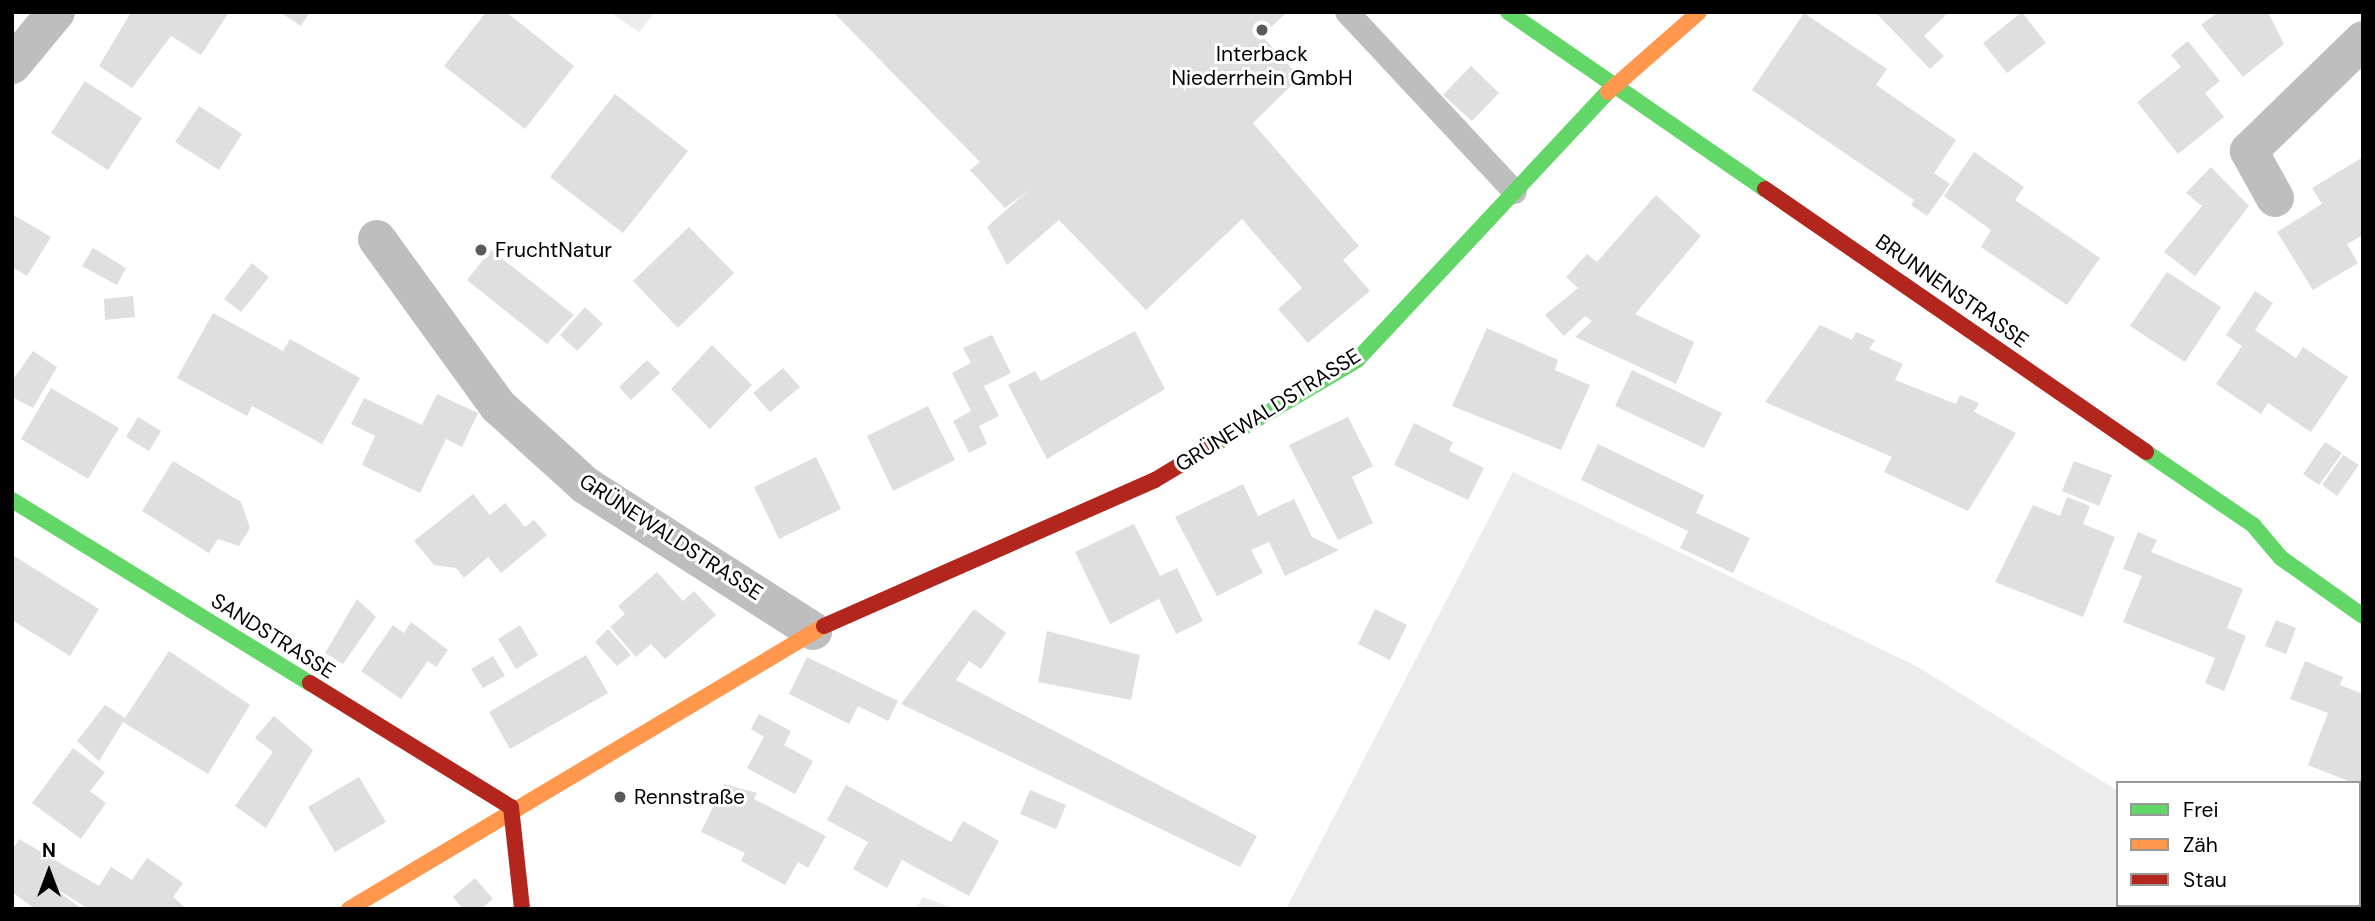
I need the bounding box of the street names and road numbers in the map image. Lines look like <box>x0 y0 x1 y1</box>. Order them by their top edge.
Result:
street label: BRUNNENSTRASSE <box>1871 229 2033 353</box>
street label: GRÜNEWALDSTRASSE <box>1171 343 1365 477</box>
street label: GRÜNEWALDSTRASSE <box>575 468 767 606</box>
street label: SANDSTRASSE <box>206 588 340 684</box>

